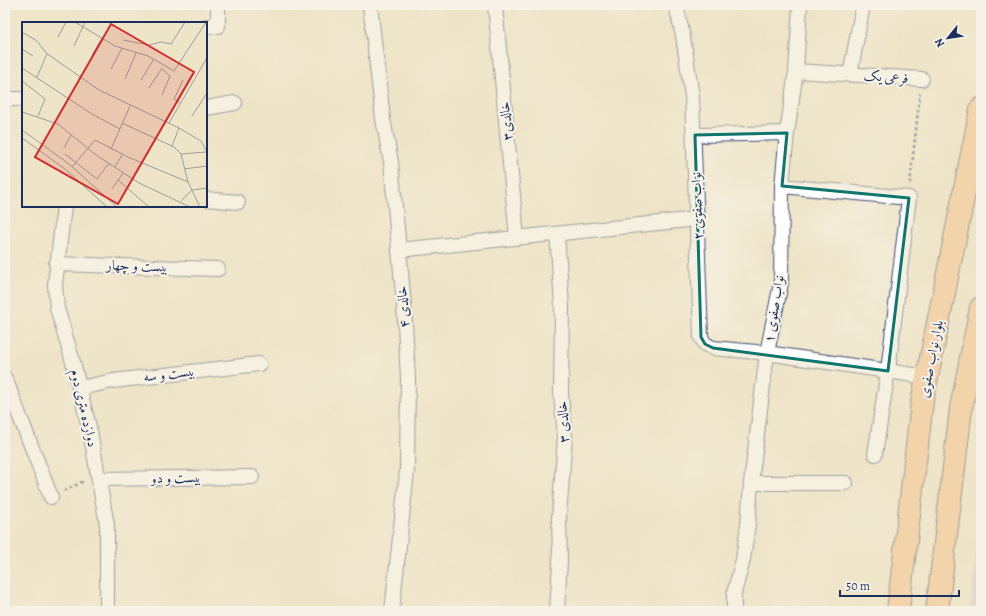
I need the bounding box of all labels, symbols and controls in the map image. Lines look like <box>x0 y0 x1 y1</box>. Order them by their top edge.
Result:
north arrow <box>928 18 968 58</box>
inset map <box>22 22 207 207</box>
text: N <box>931 36 948 50</box>
street label: فرعی یک <box>863 66 909 88</box>
street label: خالدی۳ <box>495 101 517 141</box>
street label: نواب صفوی ۲ <box>686 171 708 240</box>
street label: بیست و چهار <box>104 255 168 277</box>
street label: نواب صفوی ۱ <box>759 274 789 344</box>
street label: خالدی ۴ <box>392 285 414 329</box>
street label: بلوار نواب صفوی <box>914 318 948 400</box>
street label: بیست و سه <box>142 361 196 387</box>
street label: دوازده متری دوم <box>63 367 102 450</box>
street label: خالدی ۳ <box>552 400 574 444</box>
street label: بیست و دو <box>149 468 201 488</box>
scale bar <box>840 572 959 598</box>
text: 50 m <box>846 578 870 594</box>

